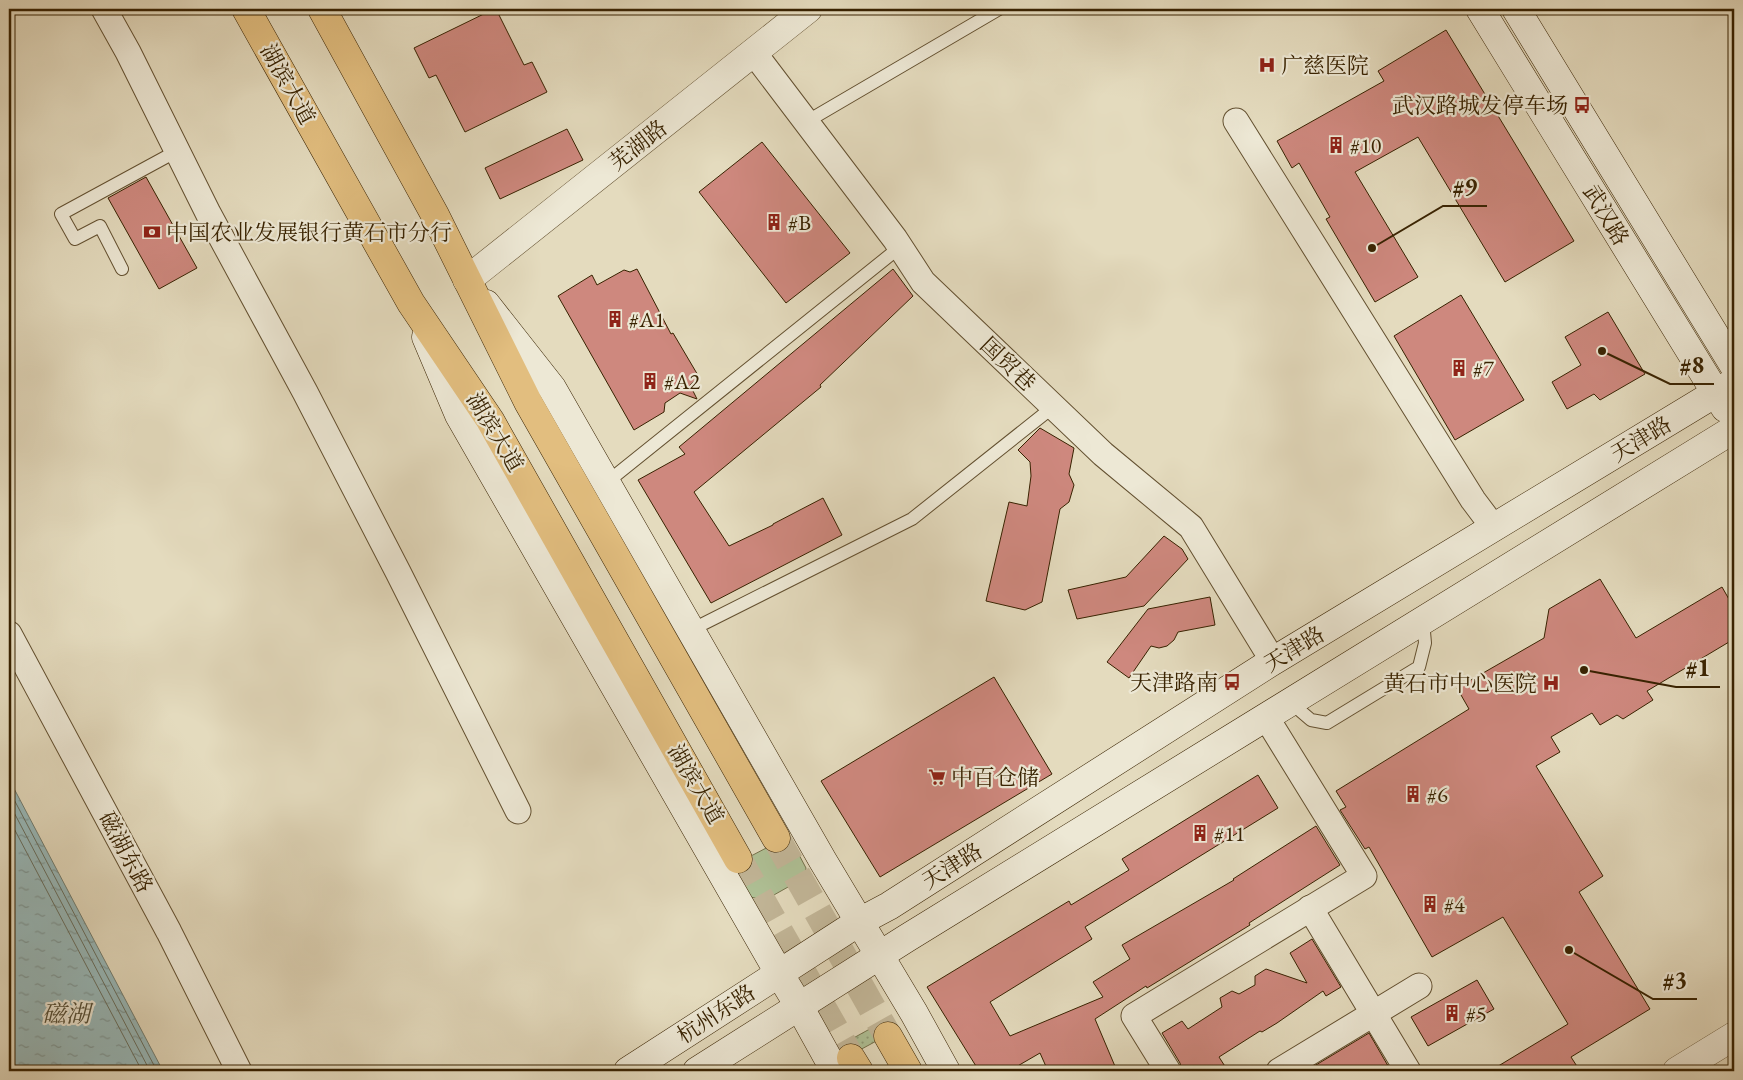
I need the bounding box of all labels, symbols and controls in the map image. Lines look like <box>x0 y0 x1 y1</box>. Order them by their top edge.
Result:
street label: 湖滨大道 <box>254 38 322 130</box>
place label: 广慈医院 <box>1281 51 1369 80</box>
hospital icon: 广慈医院 <box>1257 55 1277 75</box>
place label: 武汉路城发停车场 <box>1392 91 1568 120</box>
bus stop icon: 武汉路城发停车场 <box>1572 95 1592 115</box>
street label: 芜湖路 <box>603 113 673 177</box>
place label: #10 <box>1350 131 1382 160</box>
building icon: #10 <box>1326 135 1346 155</box>
callout: #9 <box>1443 167 1487 206</box>
text: #9 <box>1453 171 1477 202</box>
street label: 武汉路 <box>1577 179 1635 251</box>
place label: #B <box>788 208 811 237</box>
building icon: #B <box>764 212 784 232</box>
place label: 中国农业发展银行黄石市分行 <box>166 218 452 247</box>
bank icon: 中国农业发展银行黄石市分行 <box>142 222 162 242</box>
place label: #A1 <box>629 305 665 334</box>
building icon: #A1 <box>605 309 625 329</box>
street label: 国贸巷 <box>974 331 1042 397</box>
callout: #8 <box>1670 345 1714 384</box>
text: #8 <box>1680 349 1704 380</box>
place label: #7 <box>1473 354 1494 383</box>
building icon: #7 <box>1449 358 1469 378</box>
place label: #A2 <box>664 367 701 396</box>
building icon: #A2 <box>640 371 660 391</box>
street label: 湖滨大道 <box>460 387 530 477</box>
street label: 天津路 <box>1605 410 1677 468</box>
street label: 天津路 <box>1258 620 1330 678</box>
callout: #1 <box>1676 648 1720 687</box>
text: #1 <box>1686 652 1710 683</box>
place label: 天津路南 <box>1130 668 1218 697</box>
place label: 黄石市中心医院 <box>1383 669 1537 698</box>
bus stop icon: 天津路南 <box>1222 672 1242 692</box>
hospital icon: 黄石市中心医院 <box>1541 673 1561 693</box>
street label: 湖滨大道 <box>661 739 731 829</box>
place label: 中百仓储 <box>951 763 1039 792</box>
supermarket icon: 中百仓储 <box>927 767 947 787</box>
place label: #6 <box>1427 780 1448 809</box>
building icon: #6 <box>1403 784 1423 804</box>
street label: 磁湖东路 <box>93 806 159 898</box>
place label: #11 <box>1214 819 1245 848</box>
building icon: #11 <box>1190 823 1210 843</box>
street label: 天津路 <box>916 836 988 896</box>
place label: #4 <box>1444 890 1465 919</box>
building icon: #4 <box>1420 894 1440 914</box>
callout: #3 <box>1653 960 1697 999</box>
text: #3 <box>1663 964 1687 995</box>
street label: 杭州东路 <box>671 978 761 1050</box>
water label: 磁湖 <box>42 998 94 1029</box>
place label: #5 <box>1466 999 1487 1028</box>
building icon: #5 <box>1442 1003 1462 1023</box>

